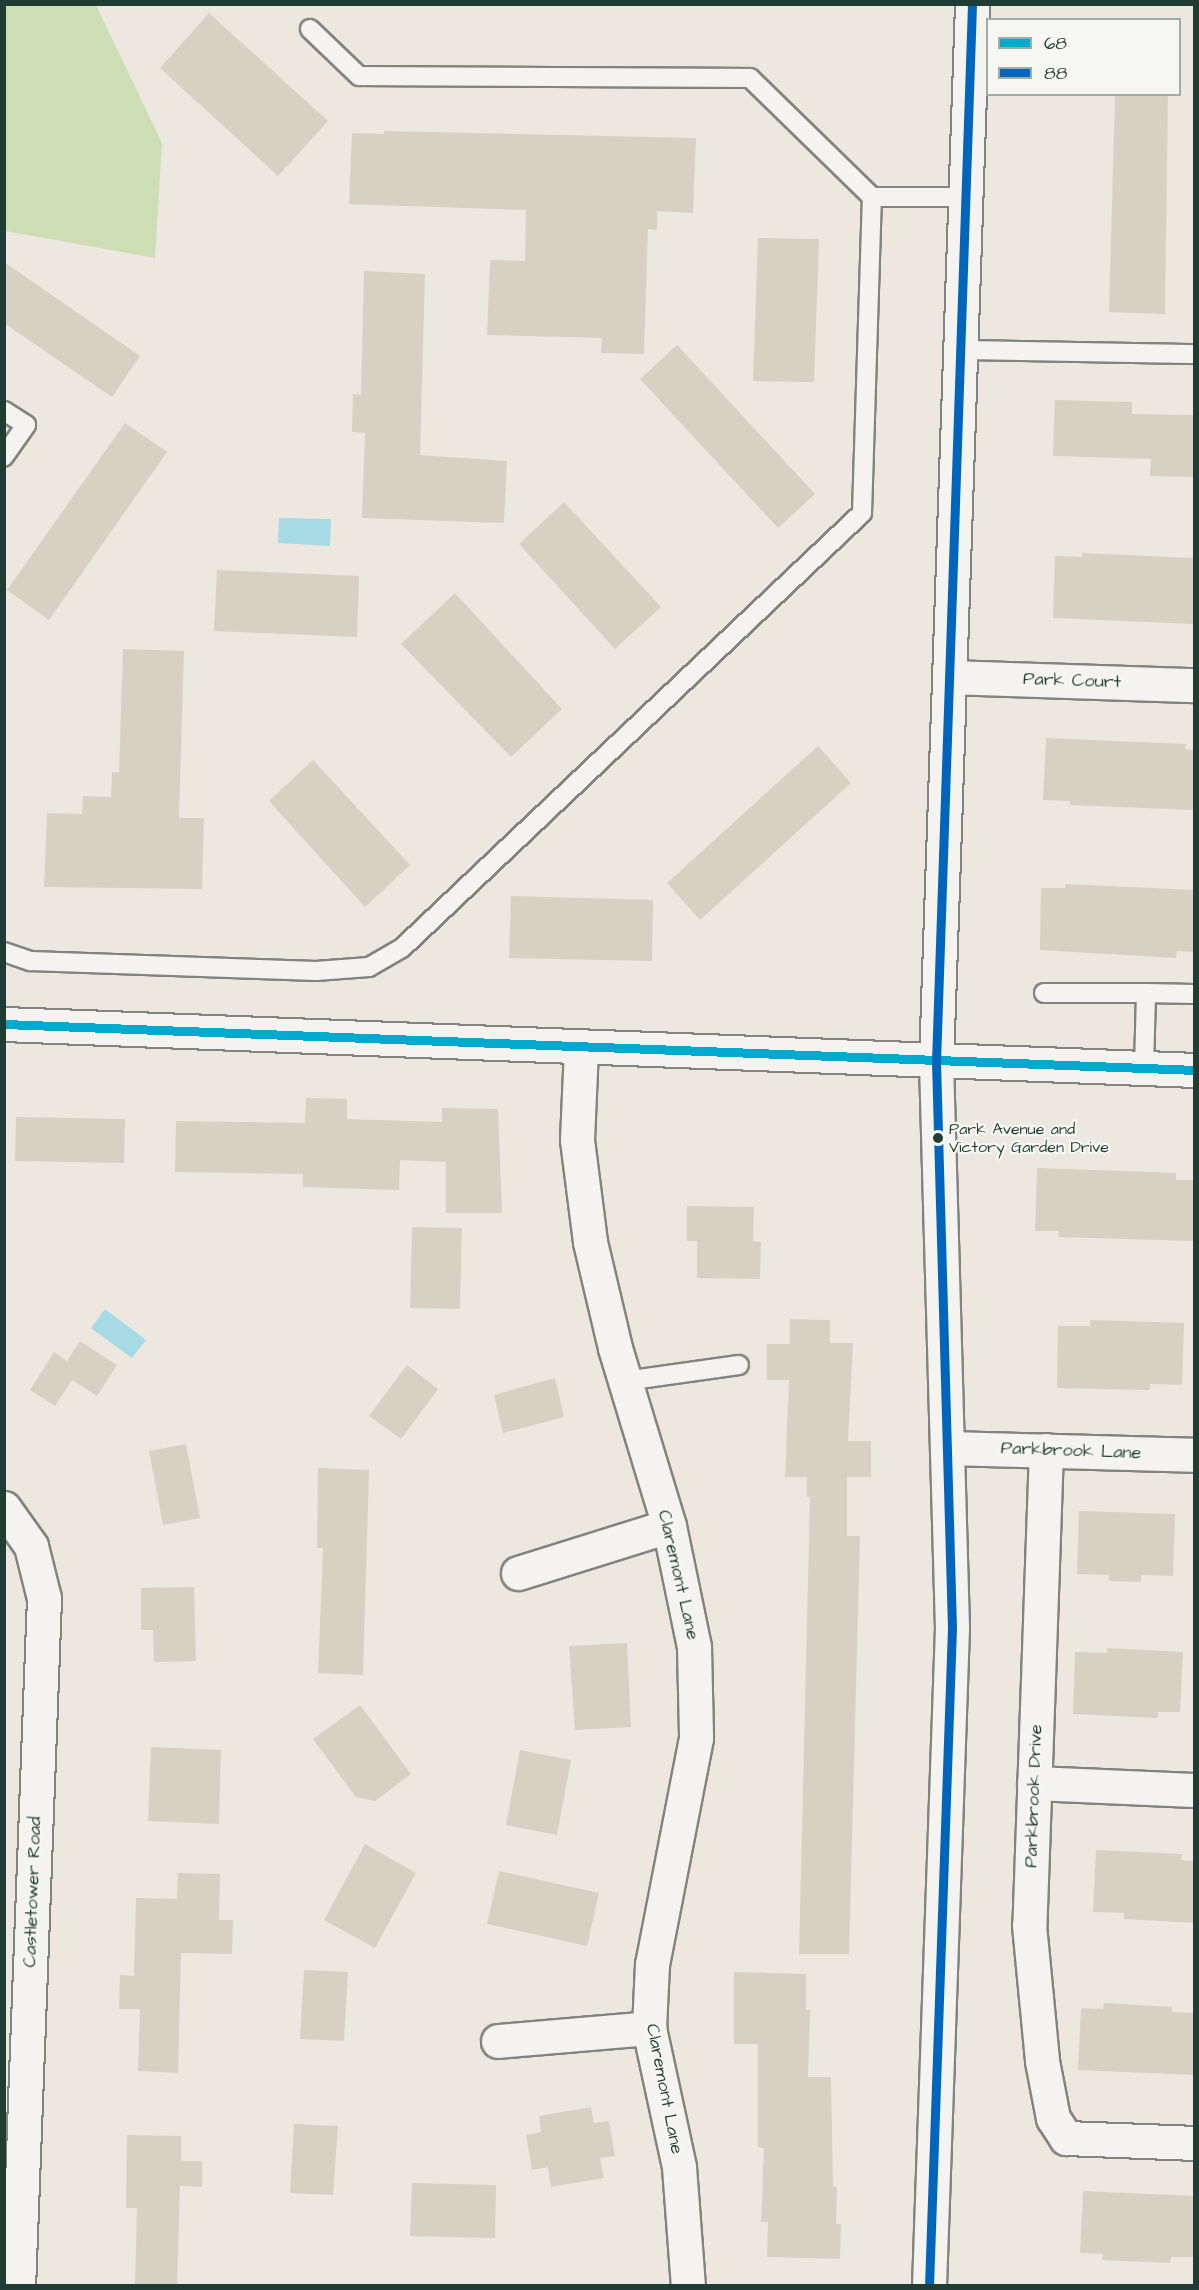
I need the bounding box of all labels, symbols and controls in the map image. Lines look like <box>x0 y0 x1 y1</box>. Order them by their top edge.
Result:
legend <box>986 18 1181 96</box>
text: 68 <box>1044 31 1067 56</box>
text: 88 <box>1044 61 1067 86</box>
street label: Park Court <box>1023 668 1121 694</box>
place label: Park Avenue and Victory Garden Drive <box>949 1119 1109 1157</box>
marker: Park Avenue and Victory Garden Drive <box>932 1132 944 1144</box>
street label: Parkbrook Lane <box>1000 1438 1142 1464</box>
street label: Claremont Lane <box>653 1508 703 1642</box>
street label: Parkbrook Drive <box>1021 1724 1047 1868</box>
street label: Castletower Road <box>20 1816 46 1968</box>
street label: Claremont Lane <box>641 2022 687 2156</box>

